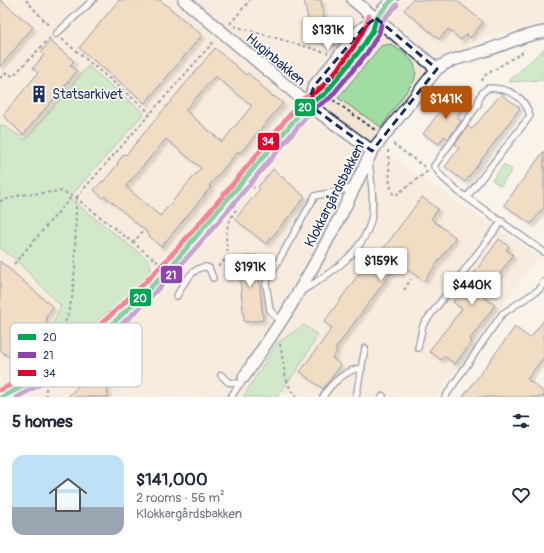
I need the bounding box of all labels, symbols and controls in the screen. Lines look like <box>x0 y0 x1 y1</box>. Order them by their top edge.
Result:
pin: $131K <box>300 17 356 51</box>
text: $131K <box>312 22 344 38</box>
street label: Huginbakken <box>242 29 309 89</box>
unlabelled marker <box>323 75 333 85</box>
building icon: Statsarkivet <box>29 84 49 104</box>
place label: Statsarkivet <box>52 86 123 103</box>
pin: $141K <box>418 86 474 120</box>
text: $141K <box>430 91 462 107</box>
line badge: 20 <box>294 98 316 117</box>
text: 20 <box>298 101 312 114</box>
line badge: 34 <box>257 132 280 151</box>
text: 34 <box>262 135 275 148</box>
street label: Klokkargårdsbakken <box>301 140 368 250</box>
pin: $159K <box>353 248 409 282</box>
text: $159K <box>364 253 398 269</box>
pin: $191K <box>222 254 278 288</box>
text: $191K <box>234 259 266 275</box>
line badge: 21 <box>160 265 183 284</box>
text: 21 <box>166 269 176 282</box>
pin: $440K <box>444 272 500 306</box>
text: $440K <box>453 277 491 293</box>
line badge: 20 <box>129 288 152 307</box>
text: 20 <box>133 292 147 305</box>
legend <box>10 323 142 387</box>
text: 20 <box>43 331 57 344</box>
text: 21 <box>43 349 53 362</box>
text: 34 <box>43 367 56 380</box>
icon: filters <box>510 410 532 432</box>
text: 5 homes <box>12 411 73 432</box>
text: $141,000 <box>136 469 208 490</box>
icon: home <box>44 471 92 519</box>
icon: heart <box>510 484 532 506</box>
text: 2 rooms · 56 m² <box>136 490 224 506</box>
text: Klokkargårdsbakken <box>136 506 242 522</box>

